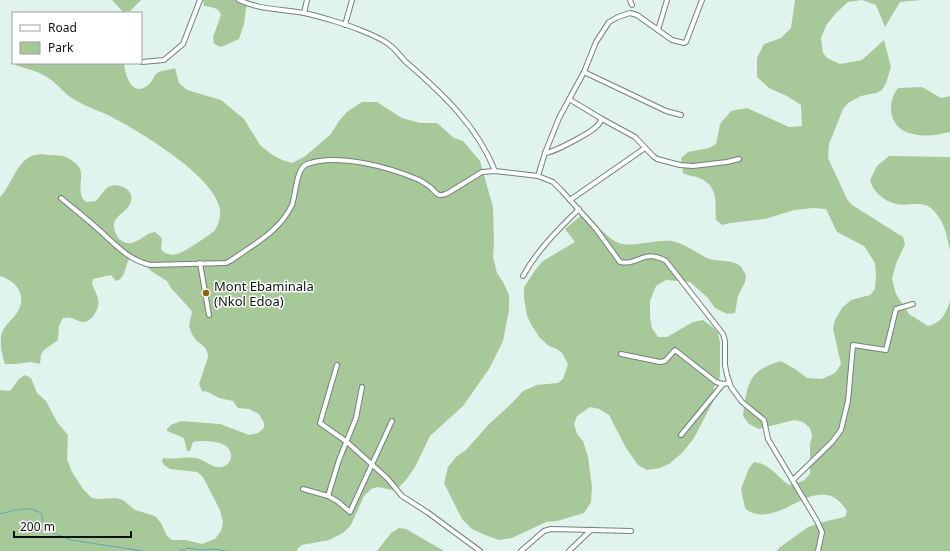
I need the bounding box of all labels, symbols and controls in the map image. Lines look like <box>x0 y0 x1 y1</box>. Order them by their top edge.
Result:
legend <box>12 12 142 64</box>
text: Road <box>48 19 77 36</box>
text: Park <box>48 39 74 56</box>
place label: Mont Ebaminala (Nkol Edoa) <box>214 277 314 310</box>
marker: Mont Ebaminala (Nkol Edoa) <box>201 288 211 298</box>
scale bar <box>14 513 131 539</box>
text: 200 m <box>20 518 55 535</box>

